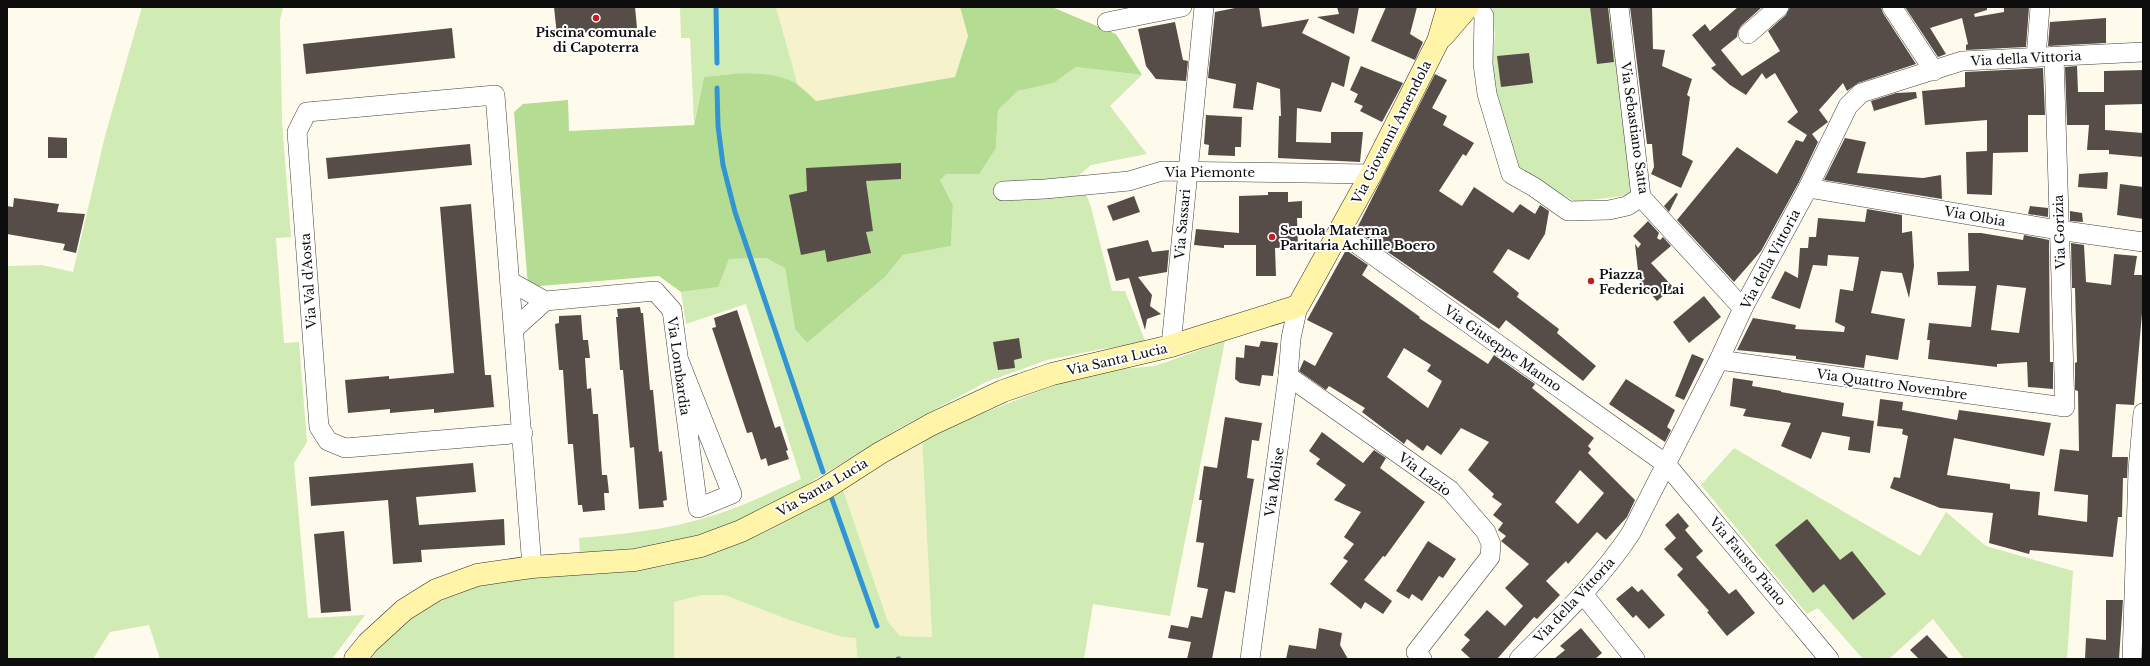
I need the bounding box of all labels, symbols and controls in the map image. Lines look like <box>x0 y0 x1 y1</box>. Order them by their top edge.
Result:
marker: Piscina comunale di Capoterra <box>591 13 601 23</box>
place label: Piscina comunale di Capoterra <box>535 24 657 56</box>
street label: Via della Vittoria <box>1969 47 2083 70</box>
street label: Via Giovanni Amendola <box>1347 57 1435 208</box>
street label: Via Sebastiano Satta <box>1617 60 1652 196</box>
street label: Via Piemonte <box>1164 164 1255 181</box>
street label: Via Sassari <box>1171 188 1194 261</box>
street label: Via Gorizia <box>2050 194 2069 271</box>
street label: Via Olbia <box>1942 203 2008 230</box>
street label: Via della Vittoria <box>1736 206 1804 313</box>
place label: Scuola Materna Paritaria Achille Boero <box>1280 222 1436 254</box>
street label: Via Val d'Aosta <box>297 232 320 330</box>
marker: Scuola Materna Paritaria Achille Boero <box>1267 232 1277 242</box>
place label: Piazza Federico Lai <box>1599 266 1685 298</box>
marker: Piazza Federico Lai <box>1586 276 1596 286</box>
street label: Via Giuseppe Manno <box>1440 301 1565 395</box>
street label: Via Lombardia <box>663 315 694 417</box>
street label: Via Santa Lucia <box>1064 340 1170 380</box>
street label: Via Quattro Novembre <box>1814 365 1969 404</box>
street label: Via Molise <box>1261 446 1288 519</box>
street label: Via Lazio <box>1394 448 1455 500</box>
street label: Via Santa Lucia <box>773 454 871 521</box>
street label: Via Fausto Piano <box>1705 513 1790 609</box>
street label: Via della Vittoria <box>1530 553 1619 647</box>

